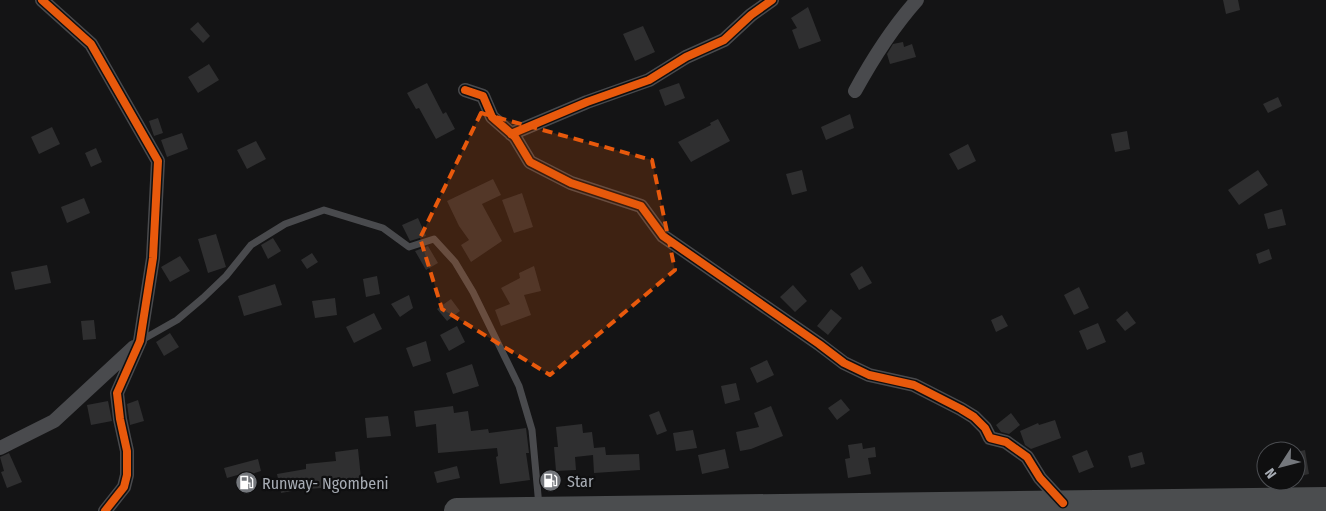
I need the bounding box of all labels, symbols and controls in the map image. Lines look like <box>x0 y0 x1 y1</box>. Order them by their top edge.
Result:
north arrow <box>1256 441 1306 491</box>
text: N <box>1262 465 1280 482</box>
fuel station icon: Star <box>539 469 563 493</box>
fuel station icon: Runway- Ngombeni <box>234 471 258 495</box>
place label: Star <box>567 472 594 491</box>
place label: Runway- Ngombeni <box>262 474 389 493</box>

